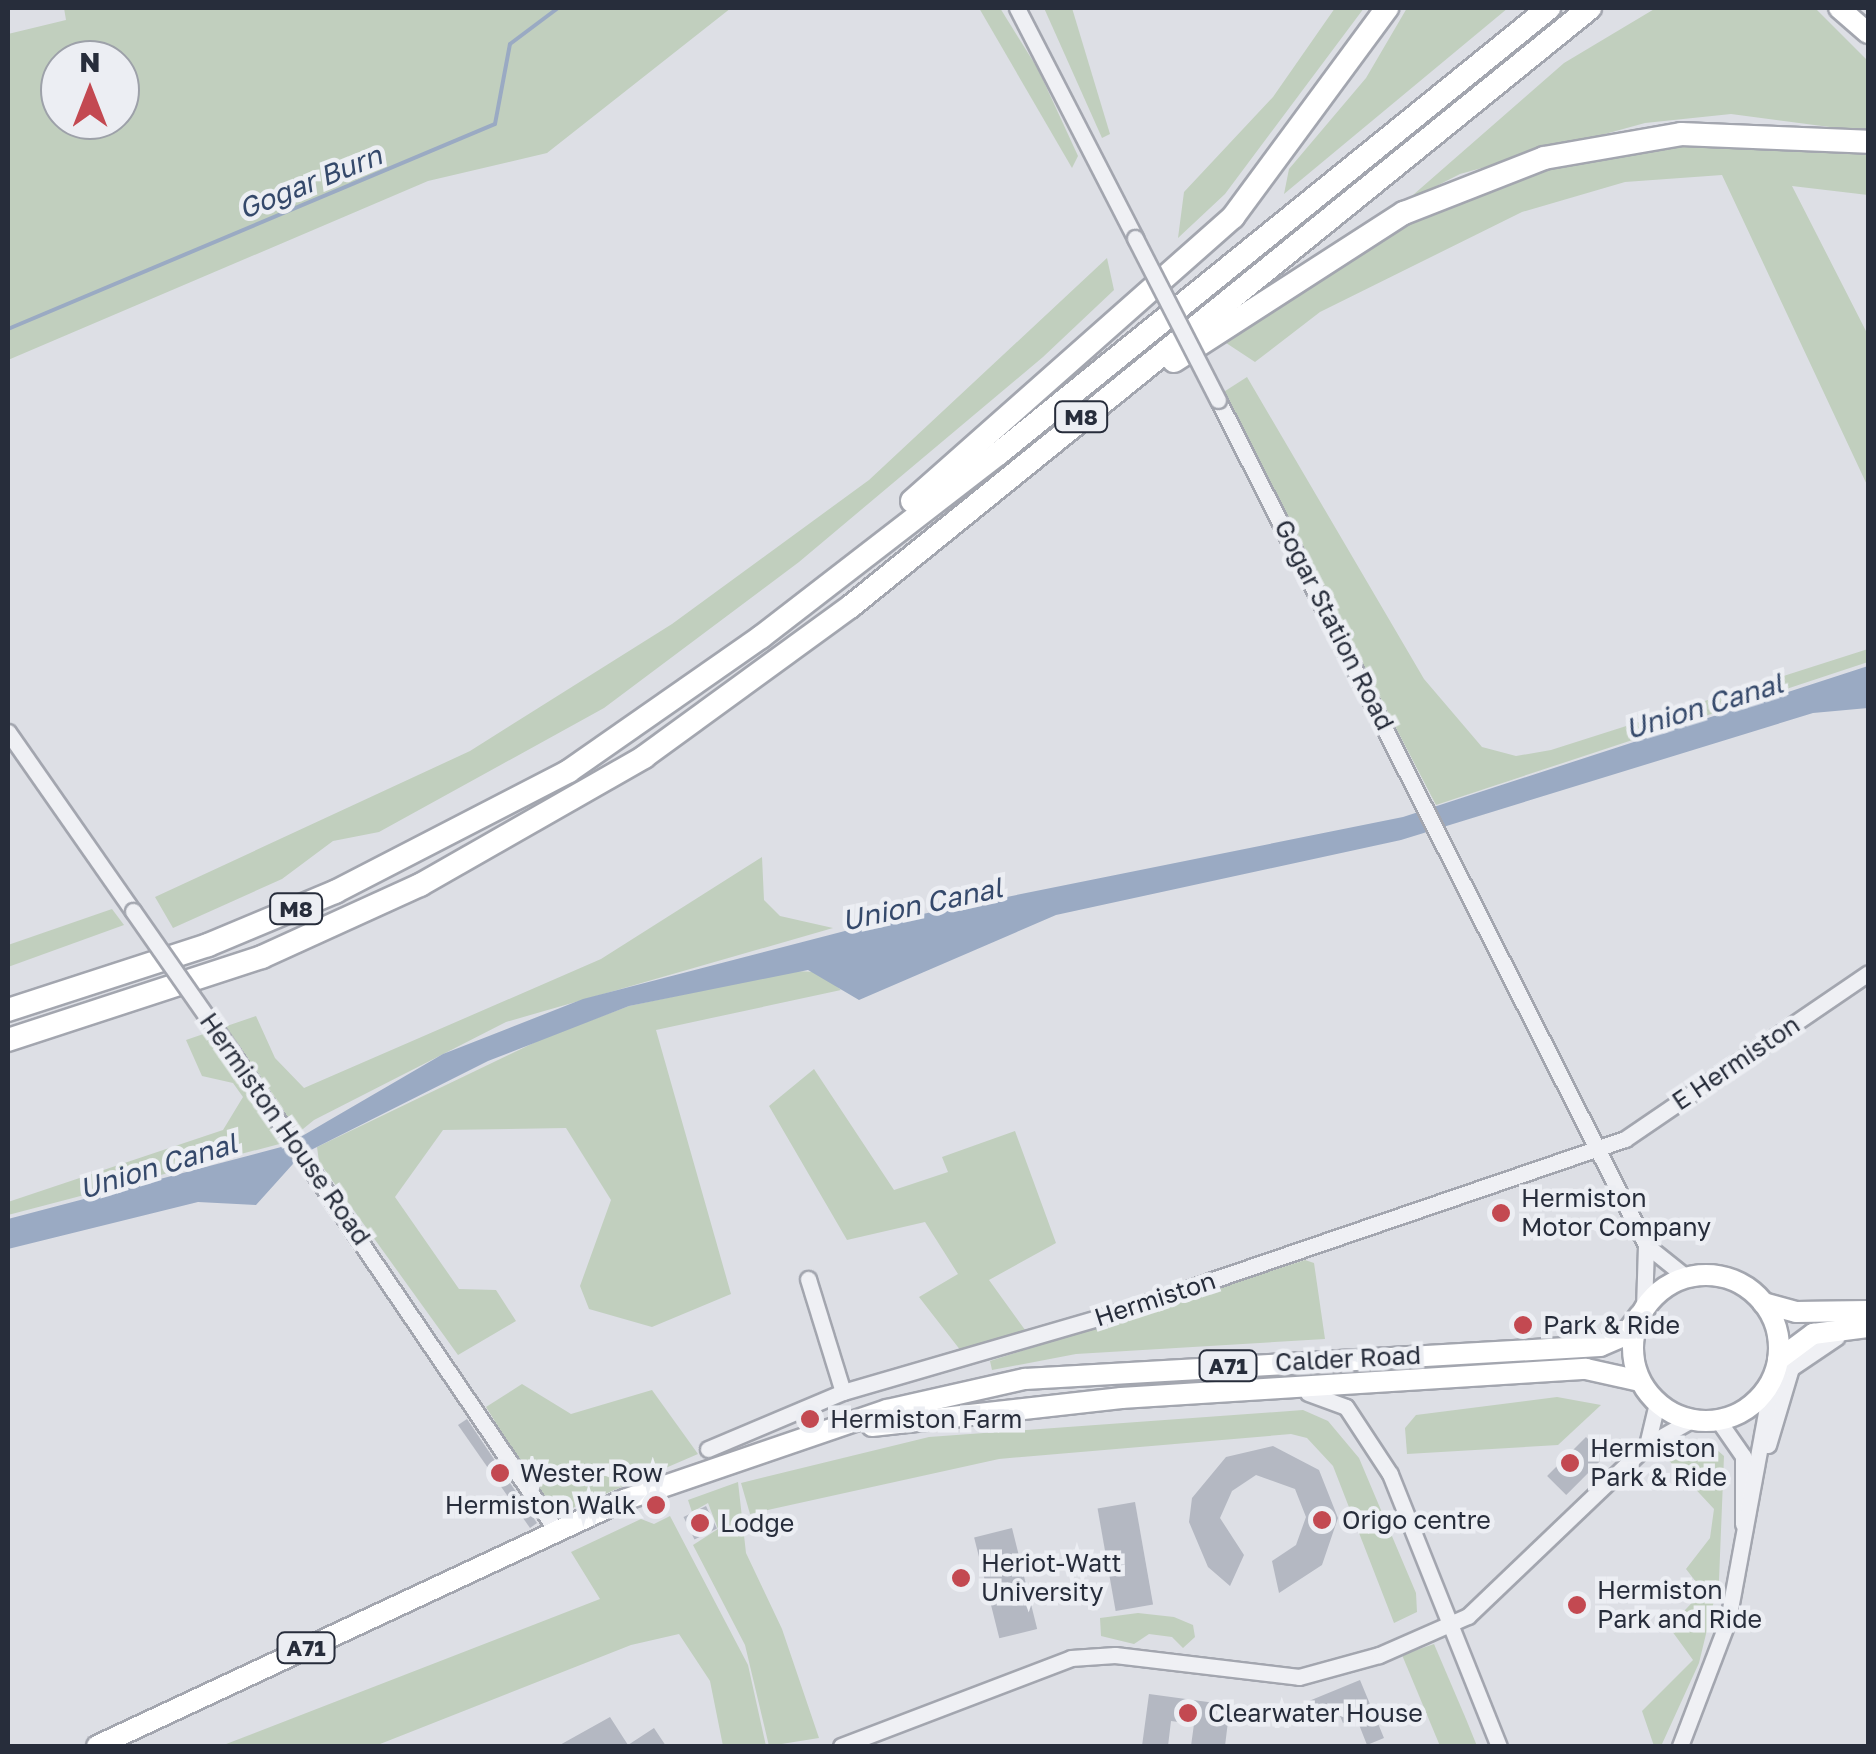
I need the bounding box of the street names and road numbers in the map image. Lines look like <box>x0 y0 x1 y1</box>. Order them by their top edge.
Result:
road number: M8 <box>1054 400 1108 434</box>
street label: Gogar Station Road <box>1268 515 1400 735</box>
road number: M8 <box>268 892 324 926</box>
street label: Hermiston House Road <box>193 1007 377 1251</box>
street label: E Hermiston <box>1667 1009 1805 1117</box>
street label: Hermiston <box>1091 1265 1219 1333</box>
street label: Calder Road <box>1274 1340 1422 1378</box>
road number: A71 <box>1198 1349 1258 1383</box>
road number: A71 <box>276 1631 336 1665</box>

